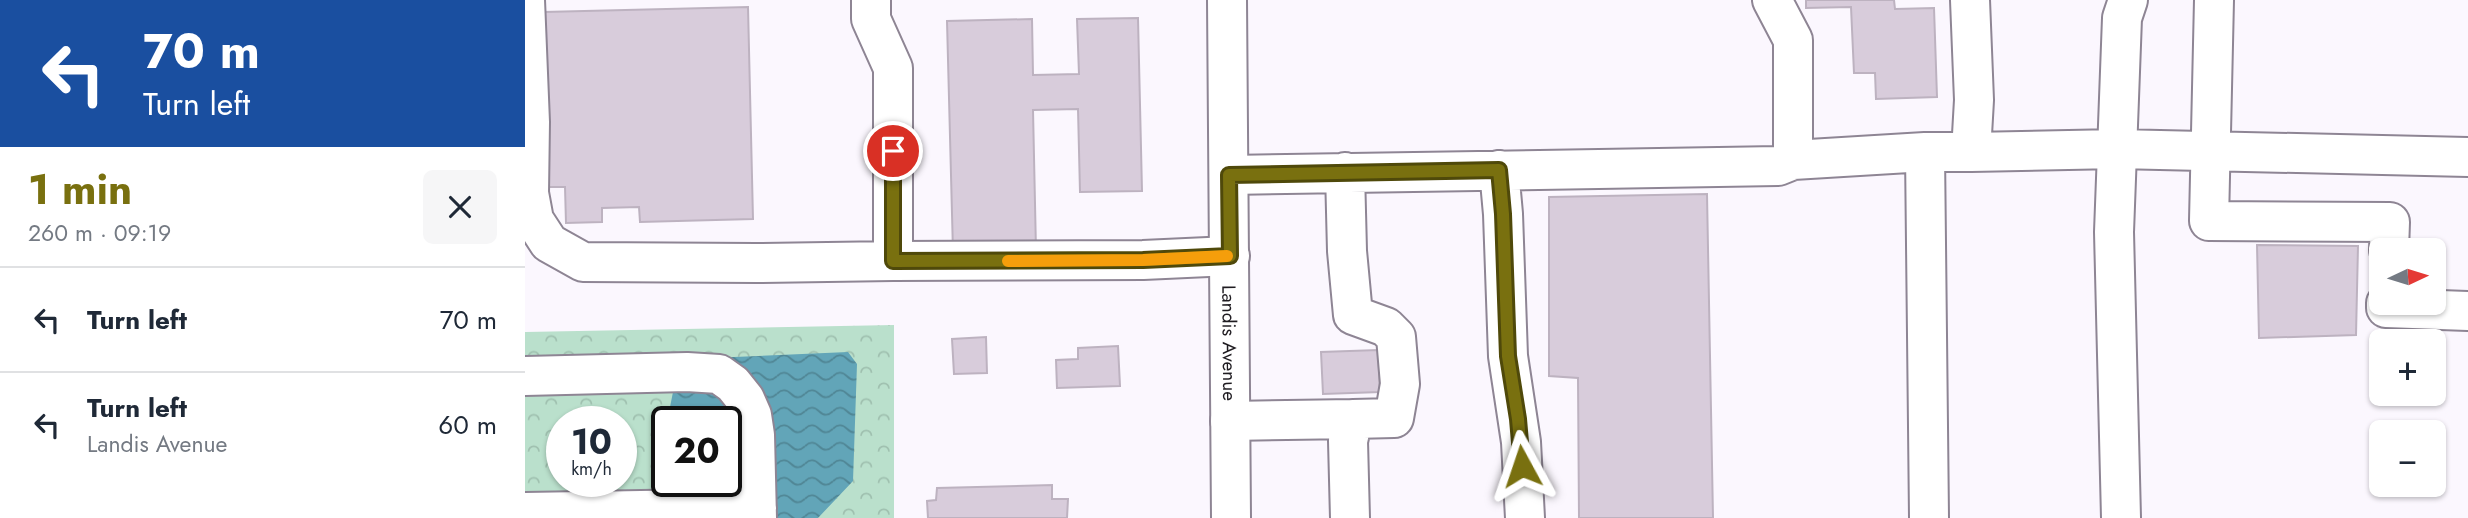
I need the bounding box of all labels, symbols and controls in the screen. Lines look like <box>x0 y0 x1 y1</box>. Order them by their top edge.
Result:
text: 70 m <box>143 16 260 86</box>
icon: left <box>28 28 119 119</box>
text: Turn left <box>143 81 250 127</box>
pin <box>863 121 923 181</box>
icon: arrive <box>874 132 912 170</box>
text: 1 min <box>28 159 132 220</box>
button: close <box>423 170 497 244</box>
text: 260 m · 09:19 <box>28 216 171 250</box>
north arrow <box>2369 238 2447 315</box>
map controls <box>2369 238 2446 497</box>
street label: Landis Avenue <box>1216 285 1244 401</box>
icon: left <box>28 301 66 339</box>
text: Turn left <box>87 301 187 339</box>
text: 70 m <box>440 301 497 339</box>
button: + <box>2369 329 2446 406</box>
text: Turn left <box>87 389 187 427</box>
icon: left <box>28 406 66 444</box>
text: 60 m <box>438 406 497 444</box>
speed limit sign: 20 <box>651 406 742 497</box>
text: 10 <box>571 417 612 467</box>
button: − <box>2369 420 2446 497</box>
text: Landis Avenue <box>87 427 227 461</box>
position arrow <box>1485 429 1559 503</box>
text: km/h <box>571 456 612 482</box>

